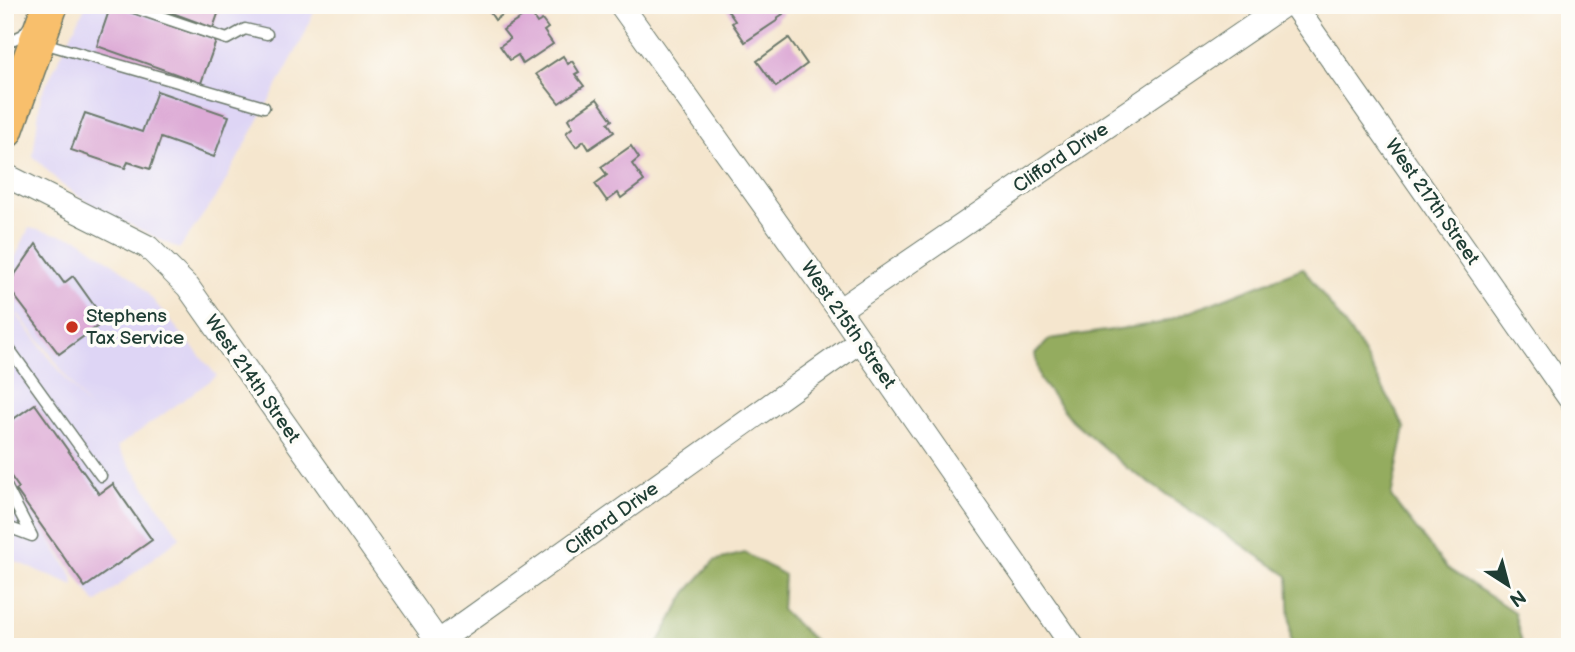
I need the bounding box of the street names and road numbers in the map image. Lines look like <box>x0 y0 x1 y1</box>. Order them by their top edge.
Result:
street label: Clifford Drive <box>1009 118 1113 198</box>
street label: West 217th Street <box>1380 134 1484 270</box>
street label: West 215th Street <box>795 257 901 393</box>
street label: West 214th Street <box>199 311 305 448</box>
street label: Clifford Drive <box>561 477 663 561</box>

